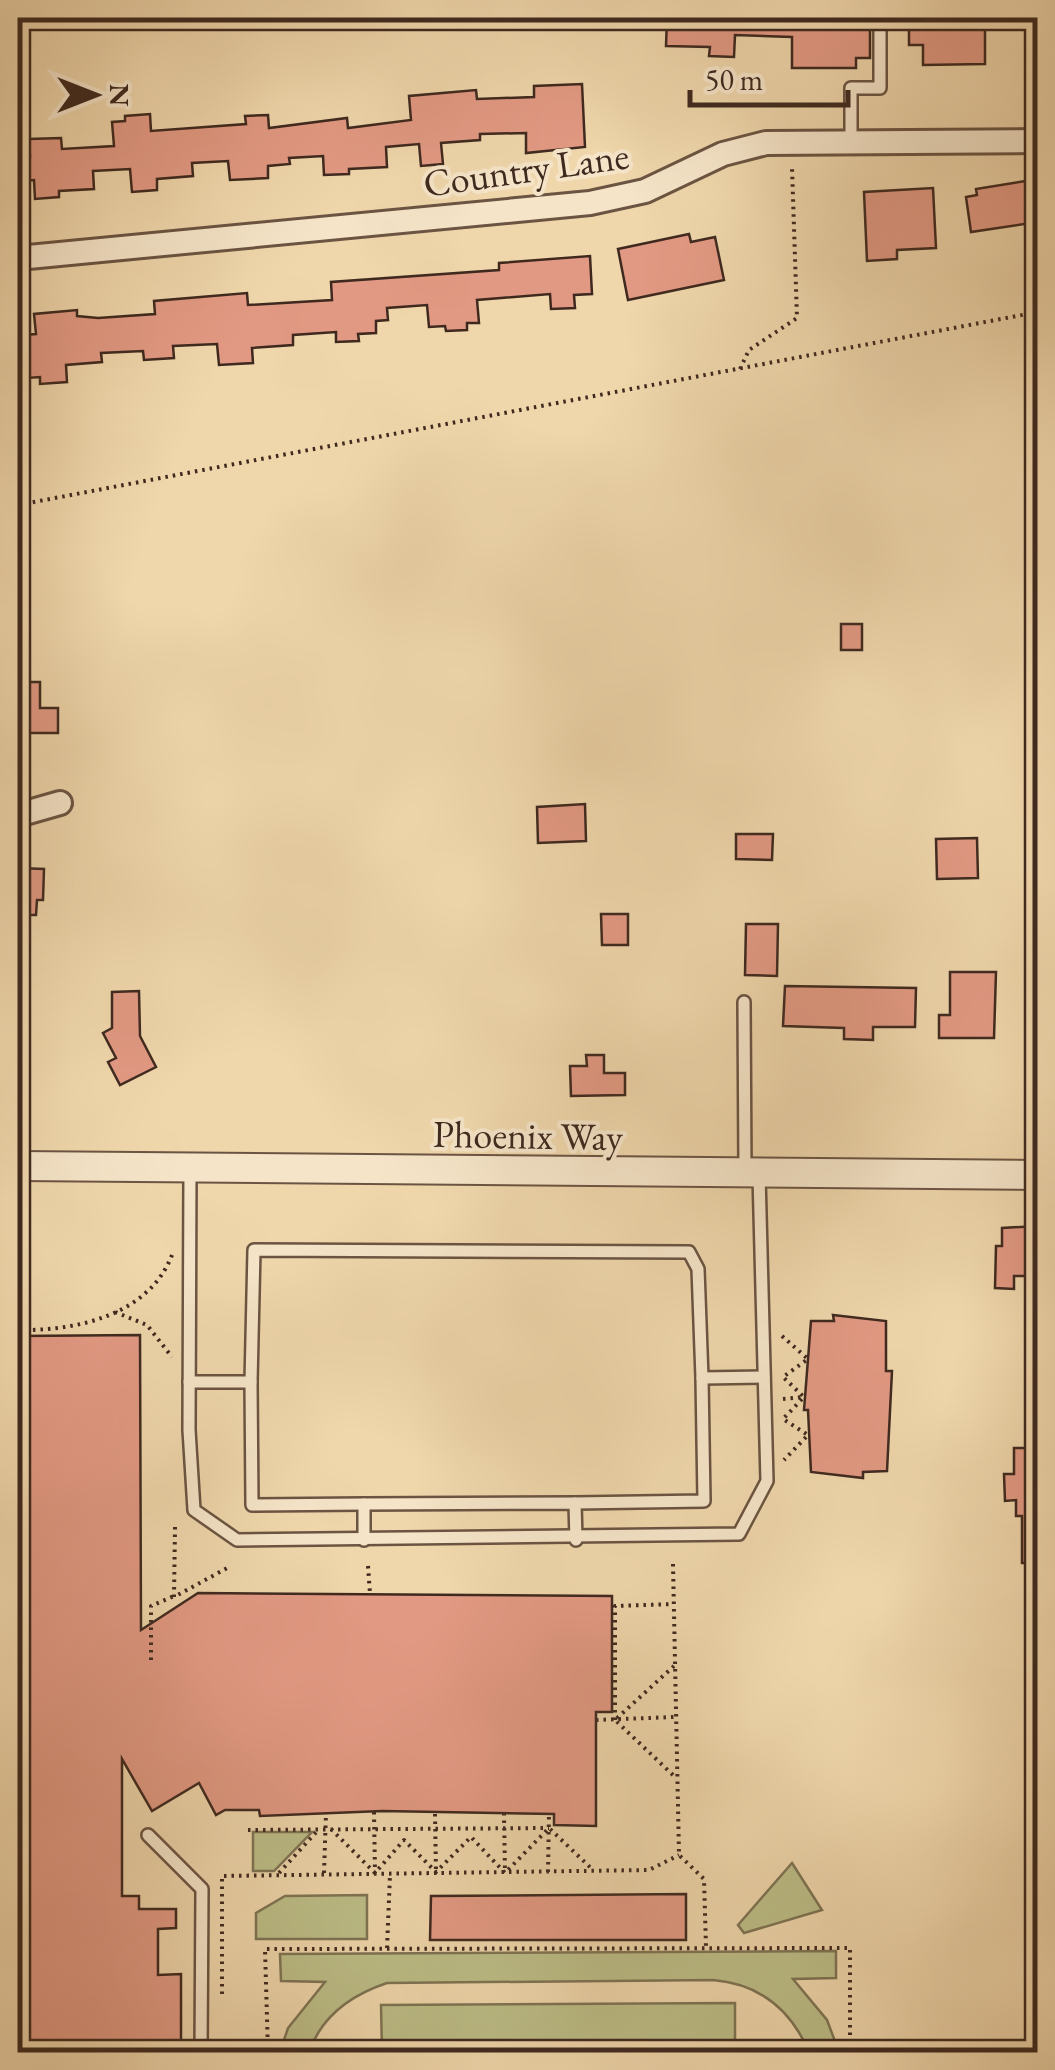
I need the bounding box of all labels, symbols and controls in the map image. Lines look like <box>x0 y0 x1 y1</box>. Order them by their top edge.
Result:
north arrow <box>45 45 145 145</box>
scale bar <box>690 45 848 107</box>
text: 50 m <box>705 60 763 99</box>
text: N <box>102 84 138 107</box>
street label: Country Lane <box>420 130 632 208</box>
street label: Phoenix Way <box>433 1109 624 1161</box>

